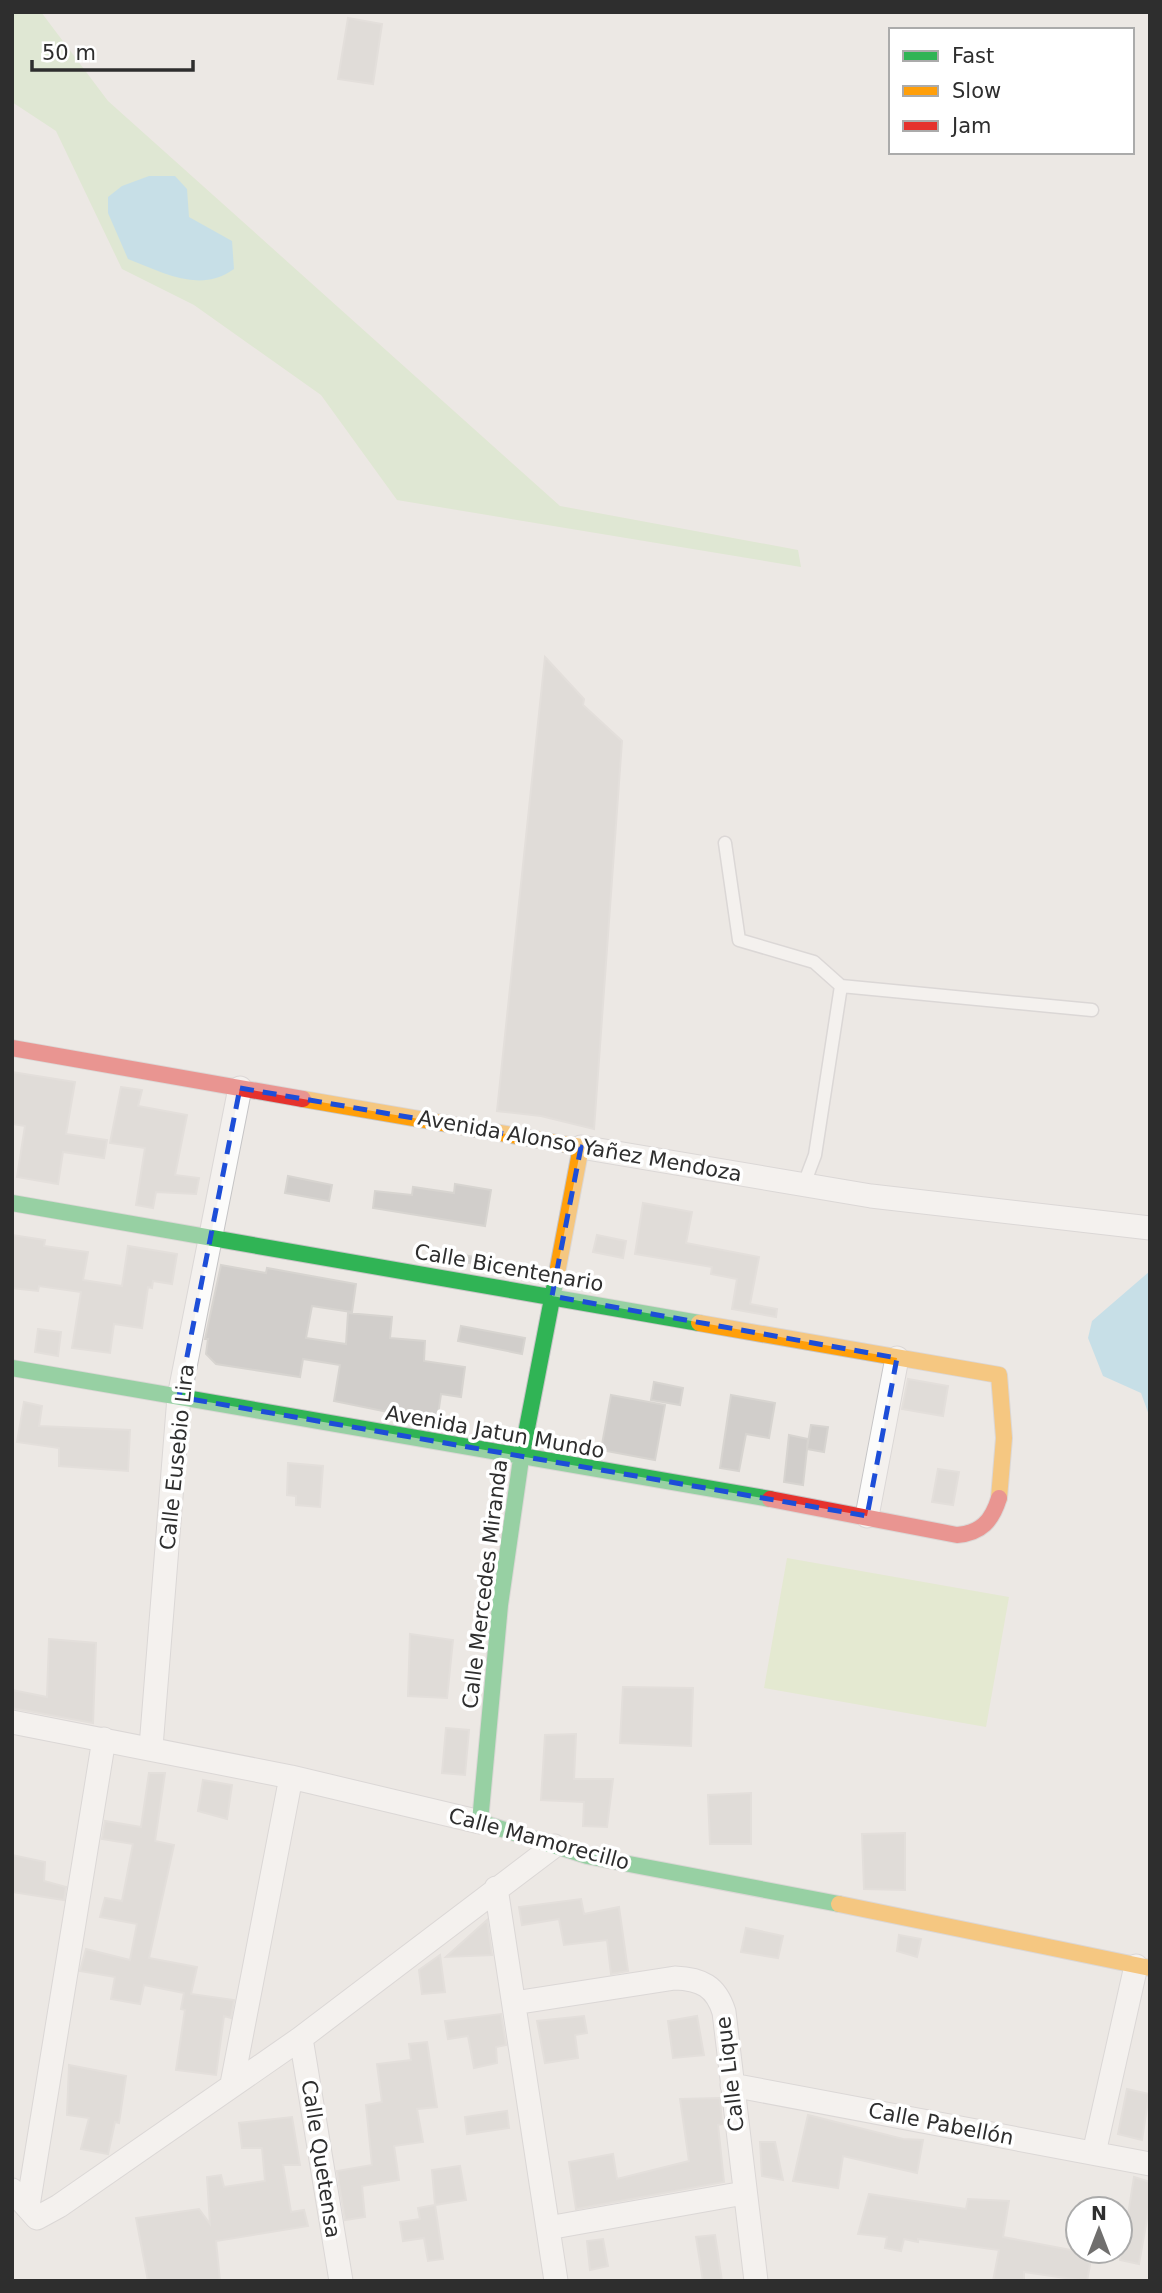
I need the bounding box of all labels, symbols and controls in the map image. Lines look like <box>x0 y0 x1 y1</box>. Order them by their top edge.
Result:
scale bar <box>32 28 192 72</box>
legend <box>889 28 1134 154</box>
text: 50 m <box>42 41 96 65</box>
text: Fast <box>952 44 994 68</box>
text: Slow <box>952 79 1001 103</box>
text: Jam <box>950 114 992 138</box>
street label: Avenida Alonso Yañez Mendoza <box>416 1106 744 1186</box>
street label: Calle Bicentenario <box>413 1240 605 1296</box>
street label: Calle Eusebio Lira <box>155 1363 199 1551</box>
street label: Avenida Jatun Mundo <box>384 1401 606 1463</box>
street label: Calle Mercedes Miranda <box>458 1458 512 1710</box>
street label: Calle Mamorecillo <box>446 1803 632 1875</box>
street label: Calle Lique <box>711 2015 749 2133</box>
street label: Calle Quetensa <box>297 2078 345 2240</box>
street label: Calle Pabellón <box>866 2098 1016 2150</box>
north arrow <box>1064 2195 1134 2265</box>
text: N <box>1091 2202 1107 2224</box>

